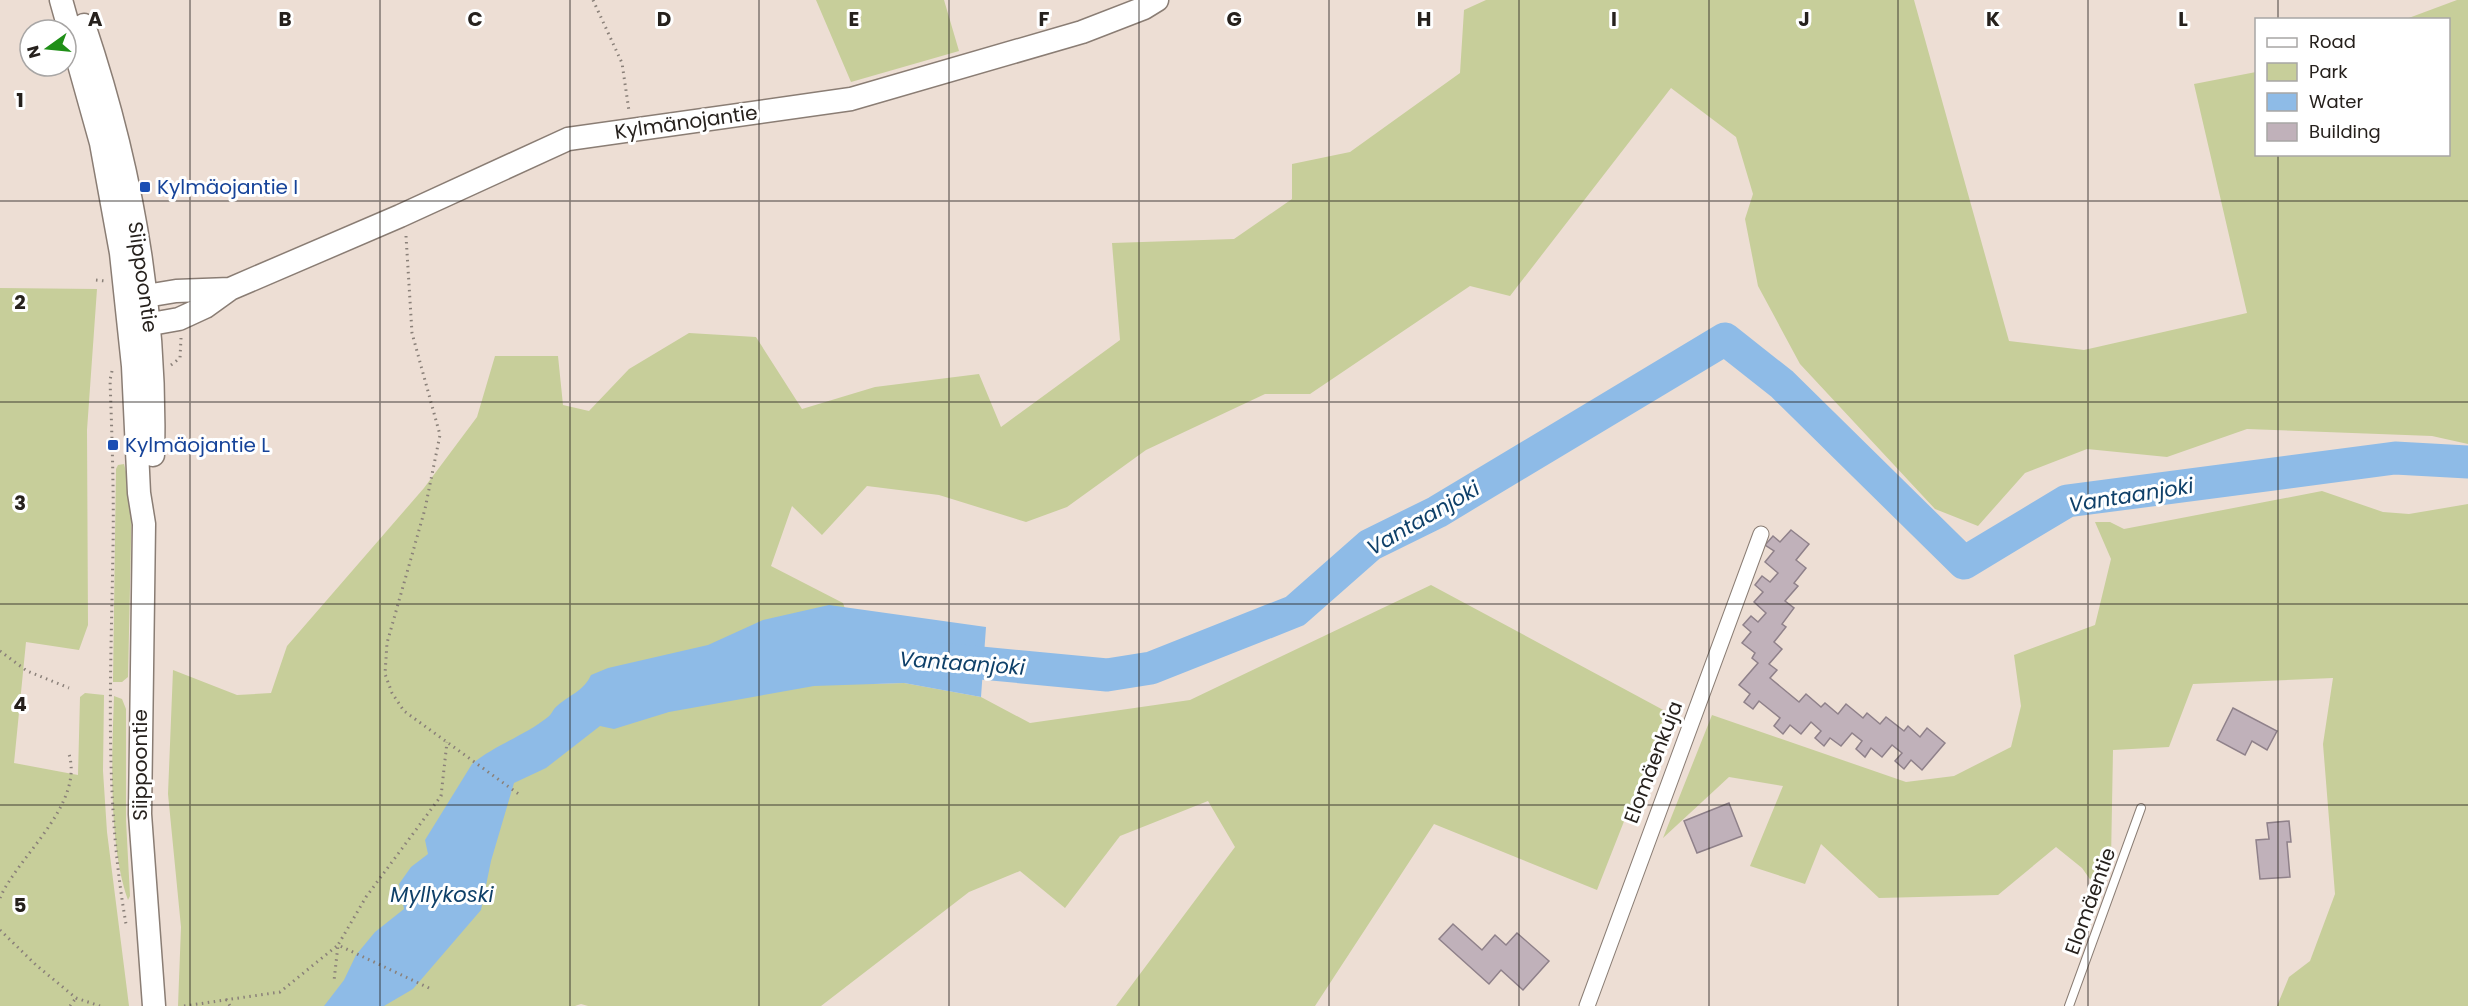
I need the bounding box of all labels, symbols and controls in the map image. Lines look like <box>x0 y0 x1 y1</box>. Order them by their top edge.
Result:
text: A <box>88 5 103 33</box>
text: B <box>278 5 292 33</box>
text: C <box>467 5 483 33</box>
text: D <box>657 5 671 33</box>
text: E <box>849 5 859 33</box>
text: F <box>1039 5 1050 33</box>
text: G <box>1226 5 1242 33</box>
text: H <box>1417 5 1431 33</box>
text: I <box>1611 5 1617 33</box>
text: J <box>1798 5 1810 33</box>
text: K <box>1986 5 2000 33</box>
text: L <box>2178 5 2188 33</box>
north arrow <box>18 18 78 78</box>
legend <box>2255 18 2450 156</box>
text: Road <box>2309 29 2356 54</box>
text: N <box>21 43 47 61</box>
text: Park <box>2309 59 2348 84</box>
text: 1 <box>16 86 24 114</box>
text: Water <box>2309 89 2363 114</box>
street label: Kylmänojantie <box>613 98 759 146</box>
text: Building <box>2309 119 2381 144</box>
place label: Kylmäojantie I <box>157 173 298 201</box>
marker: Kylmäojantie I <box>138 180 152 194</box>
street label: Siippoontie <box>121 220 165 334</box>
text: 2 <box>14 288 26 316</box>
place label: Kylmäojantie L <box>125 431 270 459</box>
marker: Kylmäojantie L <box>106 438 120 452</box>
water label: Vantaanjoki <box>2067 471 2196 519</box>
water label: Vantaanjoki <box>1361 474 1486 562</box>
text: 3 <box>14 489 26 517</box>
water label: Vantaanjoki <box>898 644 1027 682</box>
text: 4 <box>13 690 27 718</box>
street label: Elomäenkuja <box>1617 697 1689 827</box>
street label: Siippoontie <box>126 709 154 821</box>
street label: Elomäentie <box>2058 844 2122 958</box>
water label: Myllykoski <box>390 880 494 909</box>
text: 5 <box>14 891 27 919</box>

